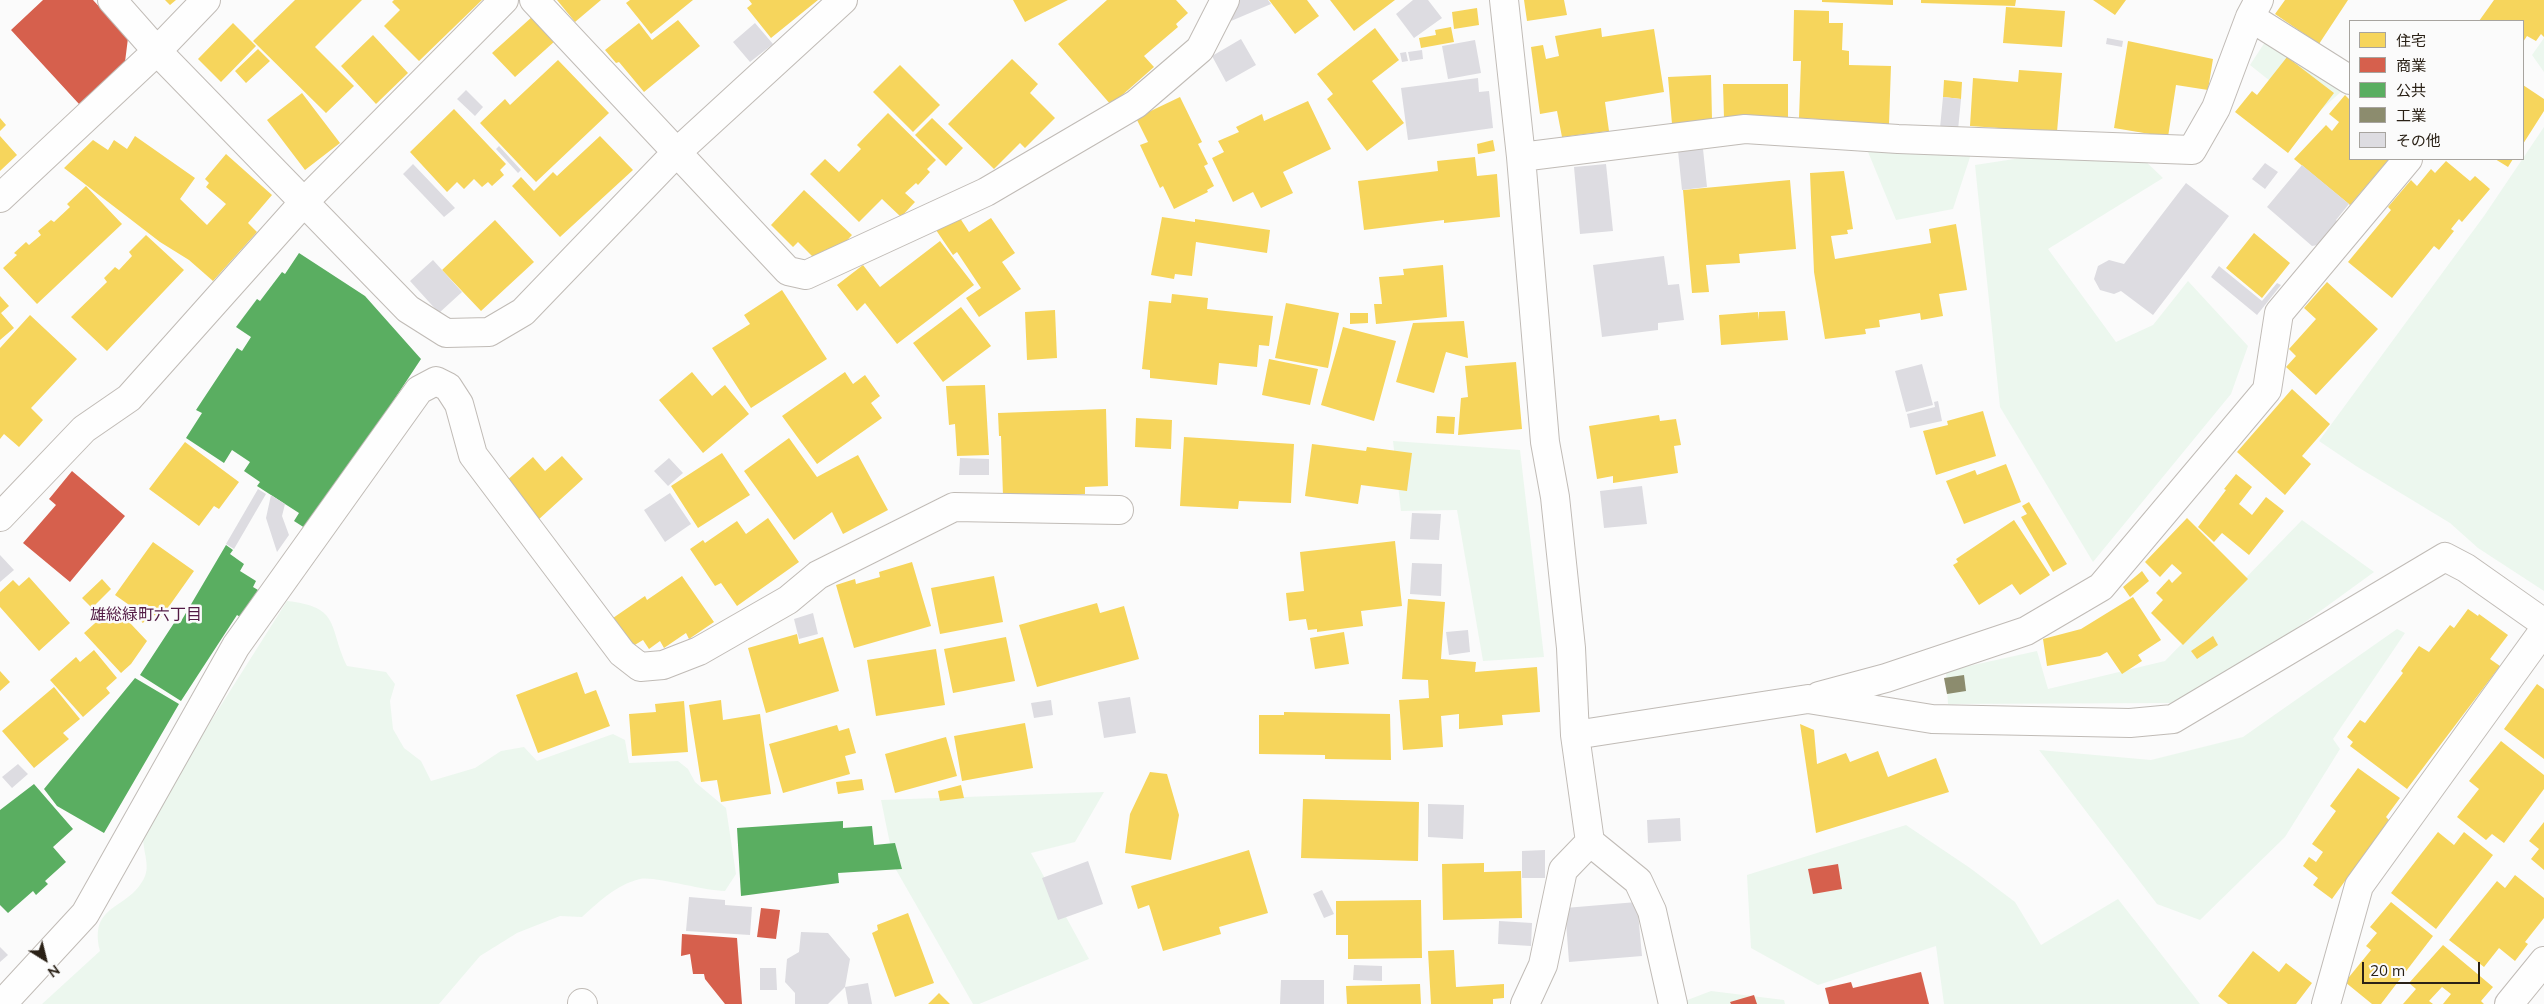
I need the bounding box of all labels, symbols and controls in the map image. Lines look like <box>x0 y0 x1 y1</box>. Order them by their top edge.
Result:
legend <box>2349 20 2524 160</box>
text: 住宅 <box>2396 31 2426 50</box>
text: 商業 <box>2396 56 2426 75</box>
text: 公共 <box>2396 81 2426 100</box>
text: 工業 <box>2396 106 2426 125</box>
text: その他 <box>2396 131 2441 150</box>
district label: 雄総緑町六丁目 <box>90 605 202 625</box>
north arrow <box>20 934 70 984</box>
scale bar <box>2364 952 2482 984</box>
text: N <box>44 961 63 982</box>
text: 20 m <box>2370 961 2405 980</box>

